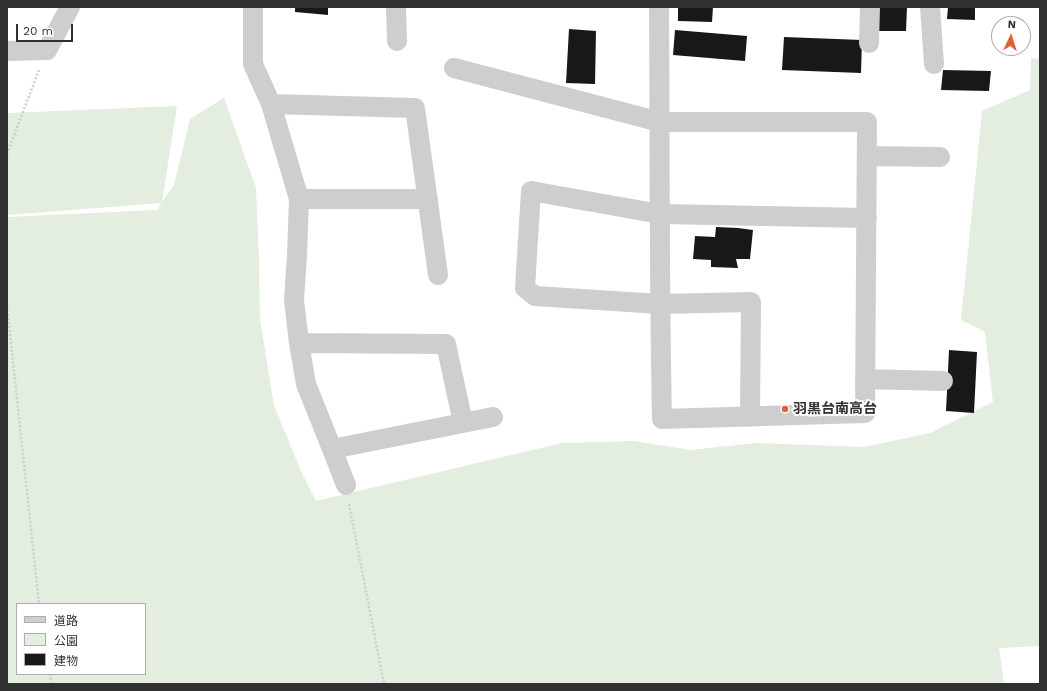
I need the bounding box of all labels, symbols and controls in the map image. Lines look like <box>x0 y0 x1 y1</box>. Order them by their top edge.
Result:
scale bar <box>18 16 75 42</box>
north arrow <box>991 16 1031 56</box>
text: N <box>1007 18 1016 31</box>
text: 20 m <box>23 24 53 38</box>
place label: 羽黒台南高台 <box>793 401 877 417</box>
marker: 羽黒台南高台 <box>780 404 790 414</box>
legend <box>16 603 146 675</box>
text: 道路 <box>54 614 78 628</box>
text: 公園 <box>54 634 78 648</box>
text: 建物 <box>54 654 78 668</box>

